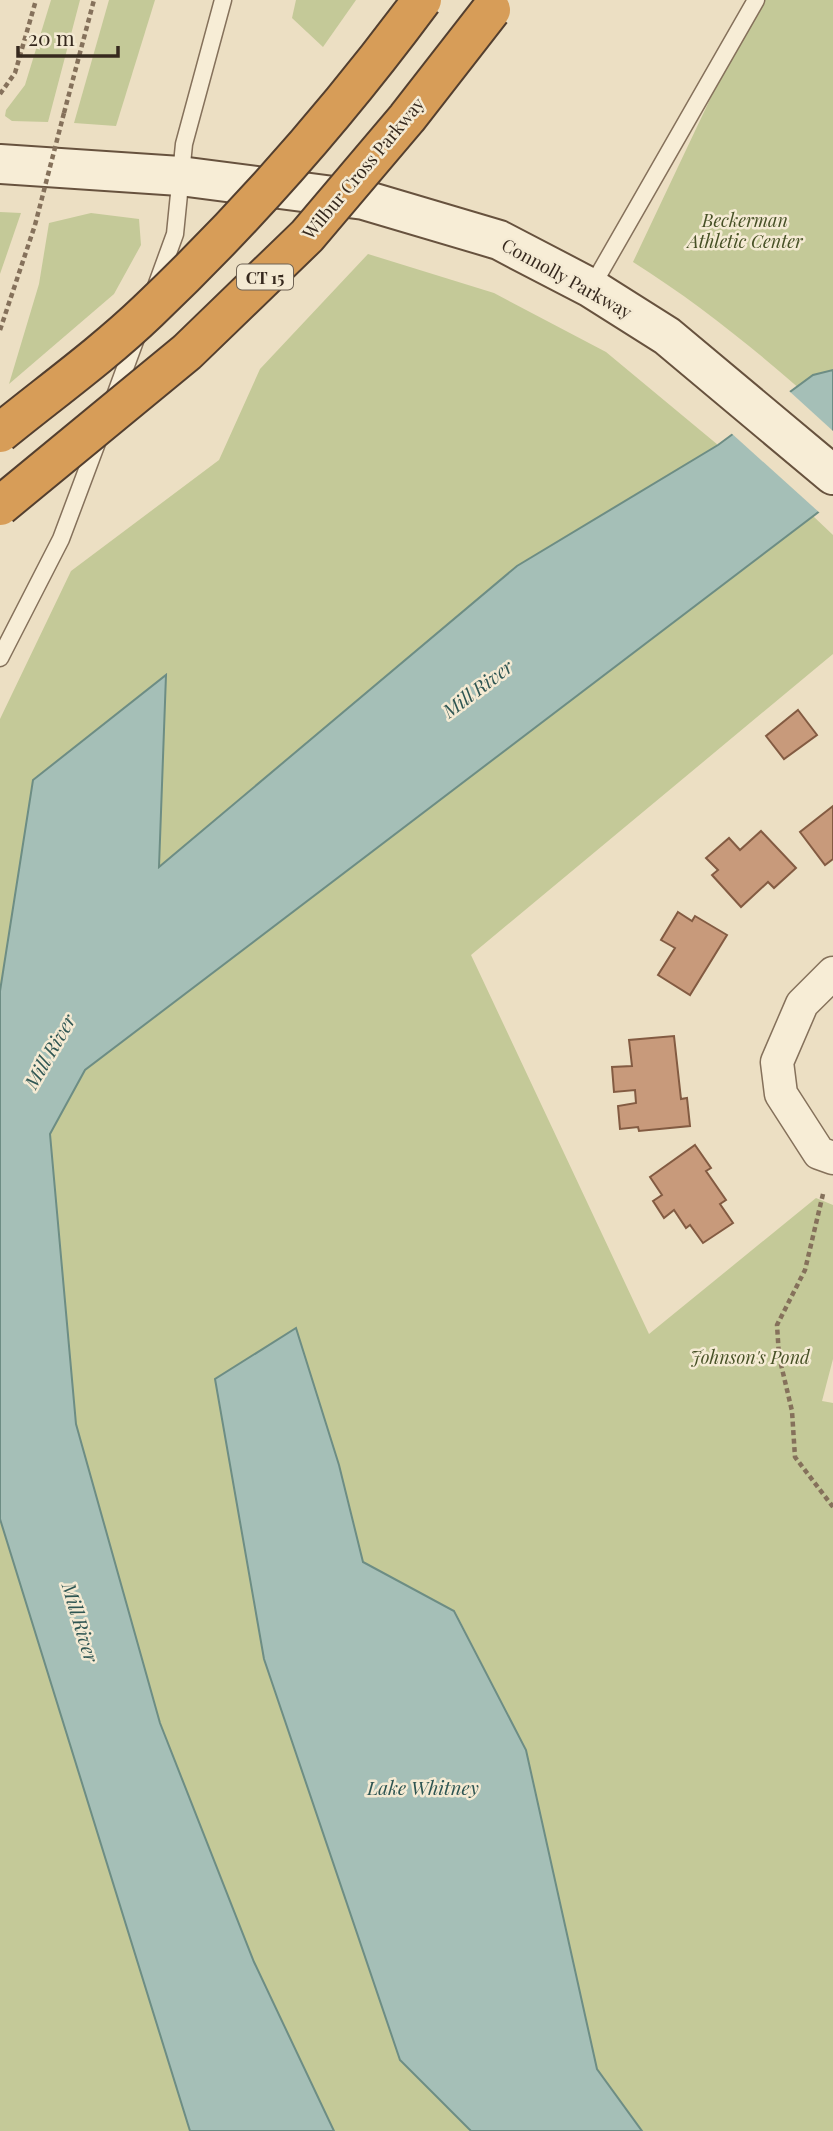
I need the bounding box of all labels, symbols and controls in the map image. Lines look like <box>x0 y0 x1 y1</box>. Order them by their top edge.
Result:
scale bar <box>18 14 117 58</box>
text: 20 m <box>28 23 75 51</box>
street label: Wilbur Cross Parkway <box>296 92 429 245</box>
park label: Beckerman Athletic Center <box>685 208 804 253</box>
street label: Connolly Parkway <box>498 232 636 324</box>
road number: CT 15 <box>237 264 293 290</box>
water label: Mill River <box>436 652 518 724</box>
water label: Mill River <box>17 1008 81 1094</box>
park label: Johnson's Pond <box>690 1345 811 1369</box>
water label: Mill River <box>56 1578 106 1666</box>
water label: Lake Whitney <box>366 1774 479 1800</box>

